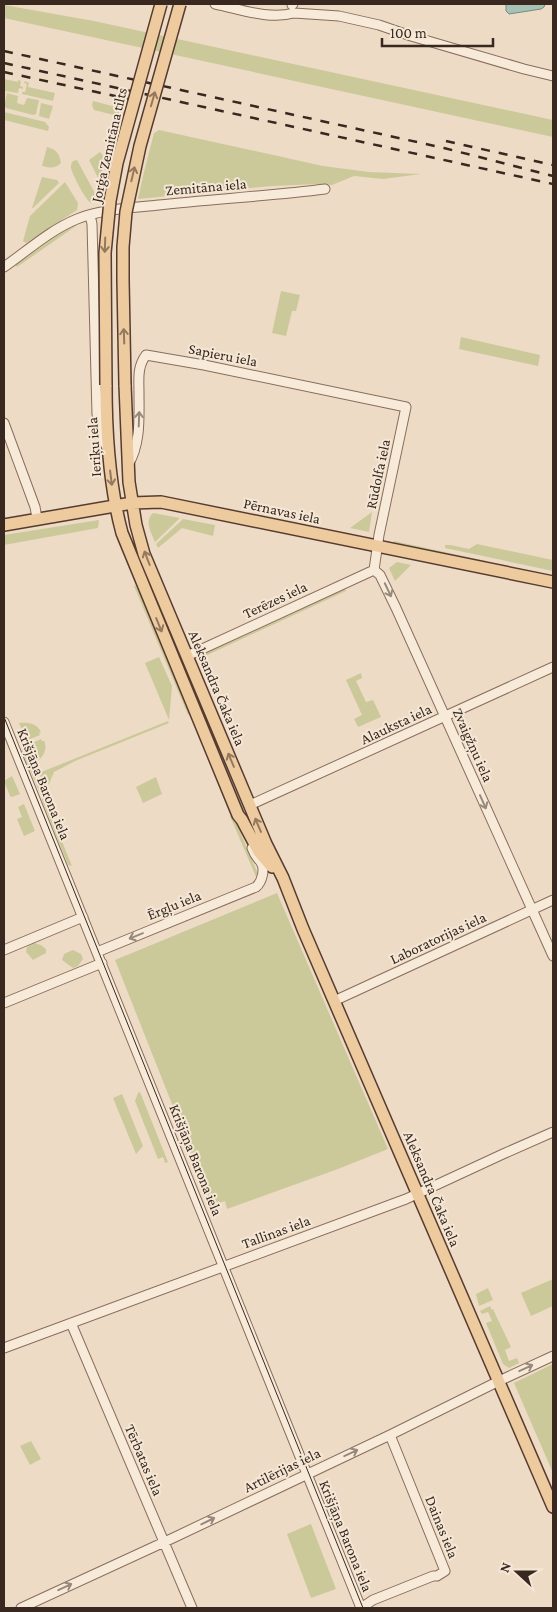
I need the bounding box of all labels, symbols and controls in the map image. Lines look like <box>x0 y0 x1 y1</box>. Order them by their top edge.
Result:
scale bar <box>382 15 493 47</box>
text: 100 m <box>390 25 427 41</box>
street label: Jorģa Zemitāna tilts <box>88 86 131 206</box>
one-way arrow <box>149 92 159 108</box>
one-way arrow <box>129 167 138 183</box>
street label: Zemitāna iela <box>165 175 247 199</box>
one-way arrow <box>101 236 110 252</box>
one-way arrow <box>119 328 129 344</box>
street label: Sapieru iela <box>187 340 259 371</box>
one-way arrow <box>134 411 144 428</box>
street label: Ieriķu iela <box>84 416 106 477</box>
street label: Rūdolfa iela <box>363 438 393 510</box>
one-way arrow <box>106 469 116 485</box>
street label: Pērnavas iela <box>242 495 322 527</box>
one-way arrow <box>141 551 151 566</box>
street label: Terēzes iela <box>240 578 310 622</box>
one-way arrow <box>383 582 393 597</box>
one-way arrow <box>155 617 164 632</box>
street label: Aleksandra Čaka iela <box>185 628 249 748</box>
street label: Alauksta iela <box>358 701 434 747</box>
street label: Zvaigžņu iela <box>448 706 496 785</box>
street label: Krišjāņa Barona iela <box>12 726 74 843</box>
one-way arrow <box>226 753 235 768</box>
one-way arrow <box>479 794 489 809</box>
one-way arrow <box>253 817 262 832</box>
street label: Ērgļu iela <box>145 887 204 925</box>
street label: Laboratorijas iela <box>388 909 489 968</box>
one-way arrow <box>129 932 144 941</box>
street label: Krišjāņa Barona iela <box>164 1102 226 1219</box>
street label: Aleksandra Čaka iela <box>400 1129 464 1249</box>
street label: Tallinas iela <box>240 1212 312 1252</box>
one-way arrow <box>518 1363 533 1373</box>
street label: Tērbatas iela <box>122 1422 166 1498</box>
street label: Artilērijas iela <box>241 1445 323 1496</box>
one-way arrow <box>343 1448 358 1457</box>
street label: Krišjāņa Barona iela <box>314 1478 376 1595</box>
street label: Dainas iela <box>422 1493 462 1561</box>
one-way arrow <box>200 1515 215 1525</box>
north arrow <box>492 1547 542 1597</box>
text: N <box>496 1560 514 1575</box>
one-way arrow <box>57 1582 72 1592</box>

